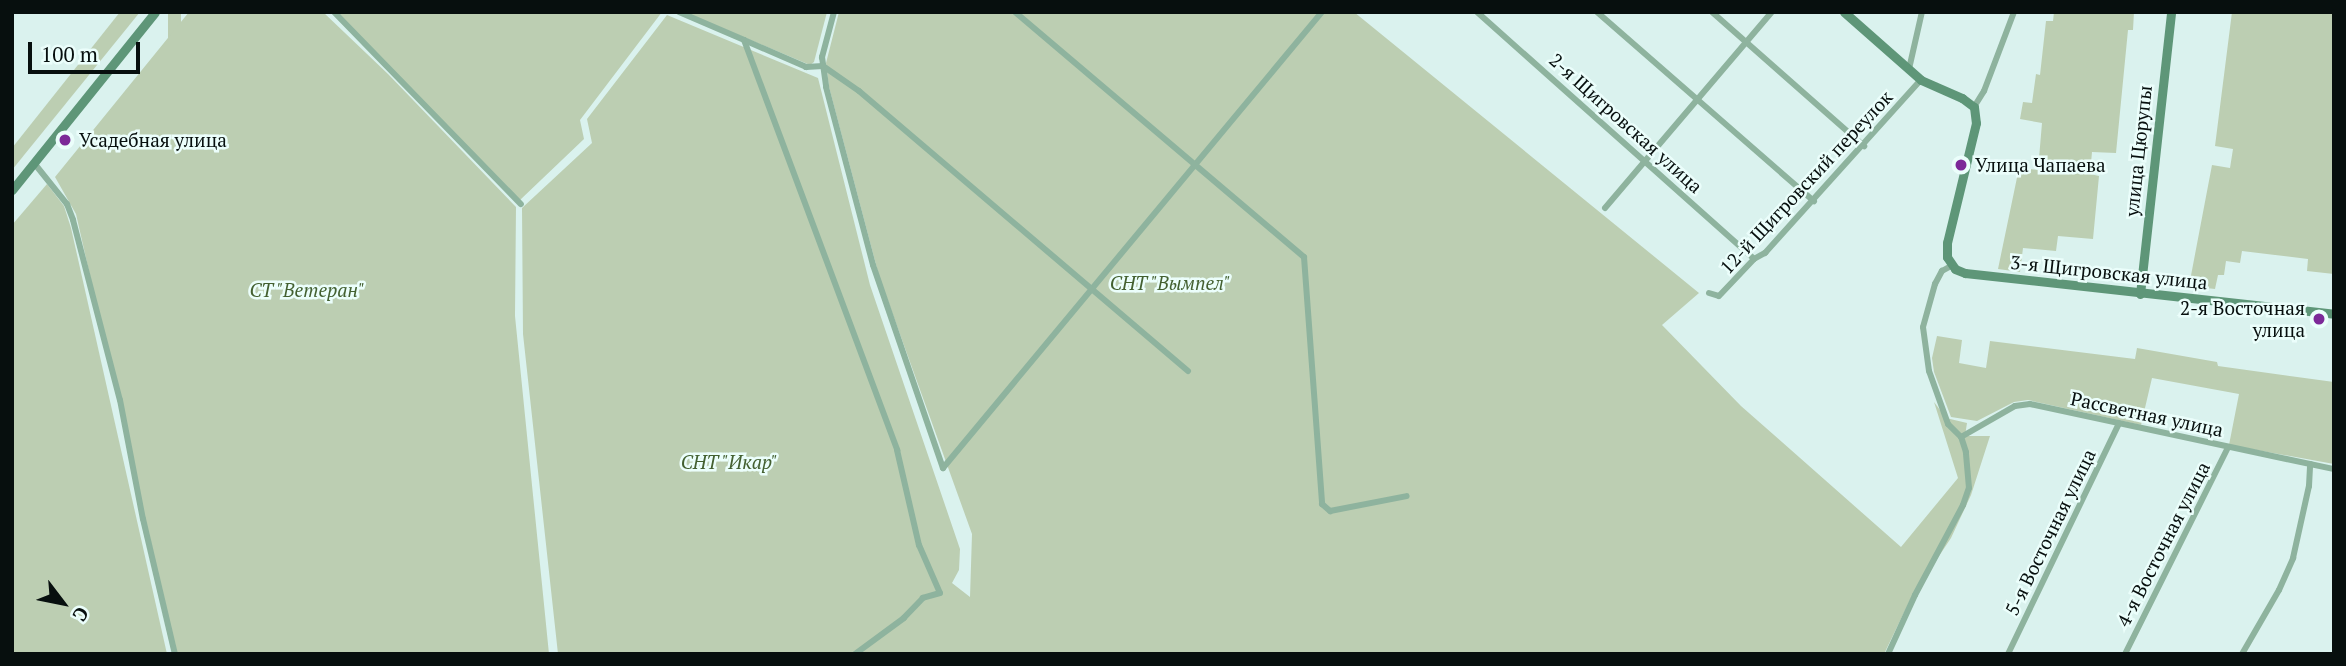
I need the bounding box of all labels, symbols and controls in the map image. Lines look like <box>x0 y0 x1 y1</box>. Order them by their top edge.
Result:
scale bar <box>32 28 144 72</box>
text: 100 m <box>41 40 98 68</box>
street label: 2-я Щигровская улица <box>1545 48 1707 198</box>
street label: улица Цюрупы <box>2120 84 2156 218</box>
street label: 12-й Щигровский переулок <box>1715 86 1897 278</box>
place label: Усадебная улица <box>79 129 227 151</box>
marker: Усадебная улица <box>57 132 73 148</box>
place label: Улица Чапаева <box>1975 154 2106 176</box>
marker: Улица Чапаева <box>1953 157 1969 173</box>
street label: 3-я Щигровская улица <box>2009 250 2209 294</box>
park label: СНТ "Вымпел" <box>1109 272 1231 294</box>
park label: СТ "Ветеран" <box>249 279 365 301</box>
place label: 2-я Восточная улица <box>2180 297 2305 341</box>
marker: 2-я Восточная улица <box>2311 311 2327 327</box>
street label: Рассветная улица <box>2069 387 2225 441</box>
street label: 5-я Восточная улица <box>2000 445 2100 619</box>
park label: СНТ "Икар" <box>680 451 778 473</box>
street label: 4-я Восточная улица <box>2112 458 2214 630</box>
north arrow <box>28 568 98 638</box>
text: С <box>67 603 95 626</box>

